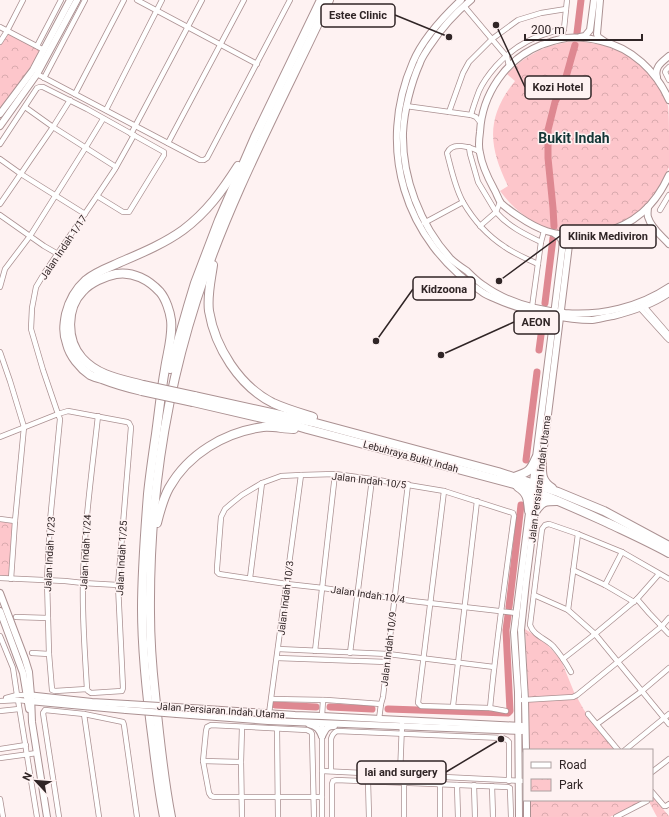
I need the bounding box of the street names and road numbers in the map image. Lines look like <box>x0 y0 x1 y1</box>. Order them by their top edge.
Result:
street label: Jalan Indah 1/17 <box>38 213 89 282</box>
street label: Jalan Persiaran Indah Utama <box>526 415 553 543</box>
street label: Lebuhraya Bukit Indah <box>362 438 460 475</box>
street label: Jalan Indah 10/5 <box>331 470 407 491</box>
street label: Jalan Indah 1/24 <box>78 514 93 590</box>
street label: Jalan Indah 1/23 <box>42 516 57 592</box>
street label: Jalan Indah 1/25 <box>114 520 129 596</box>
street label: Jalan Indah 10/3 <box>275 560 296 636</box>
street label: Jalan Indah 10/4 <box>330 584 406 605</box>
street label: Jalan Indah 10/9 <box>378 611 399 687</box>
street label: Jalan Persiaran Indah Utama <box>157 701 285 720</box>

